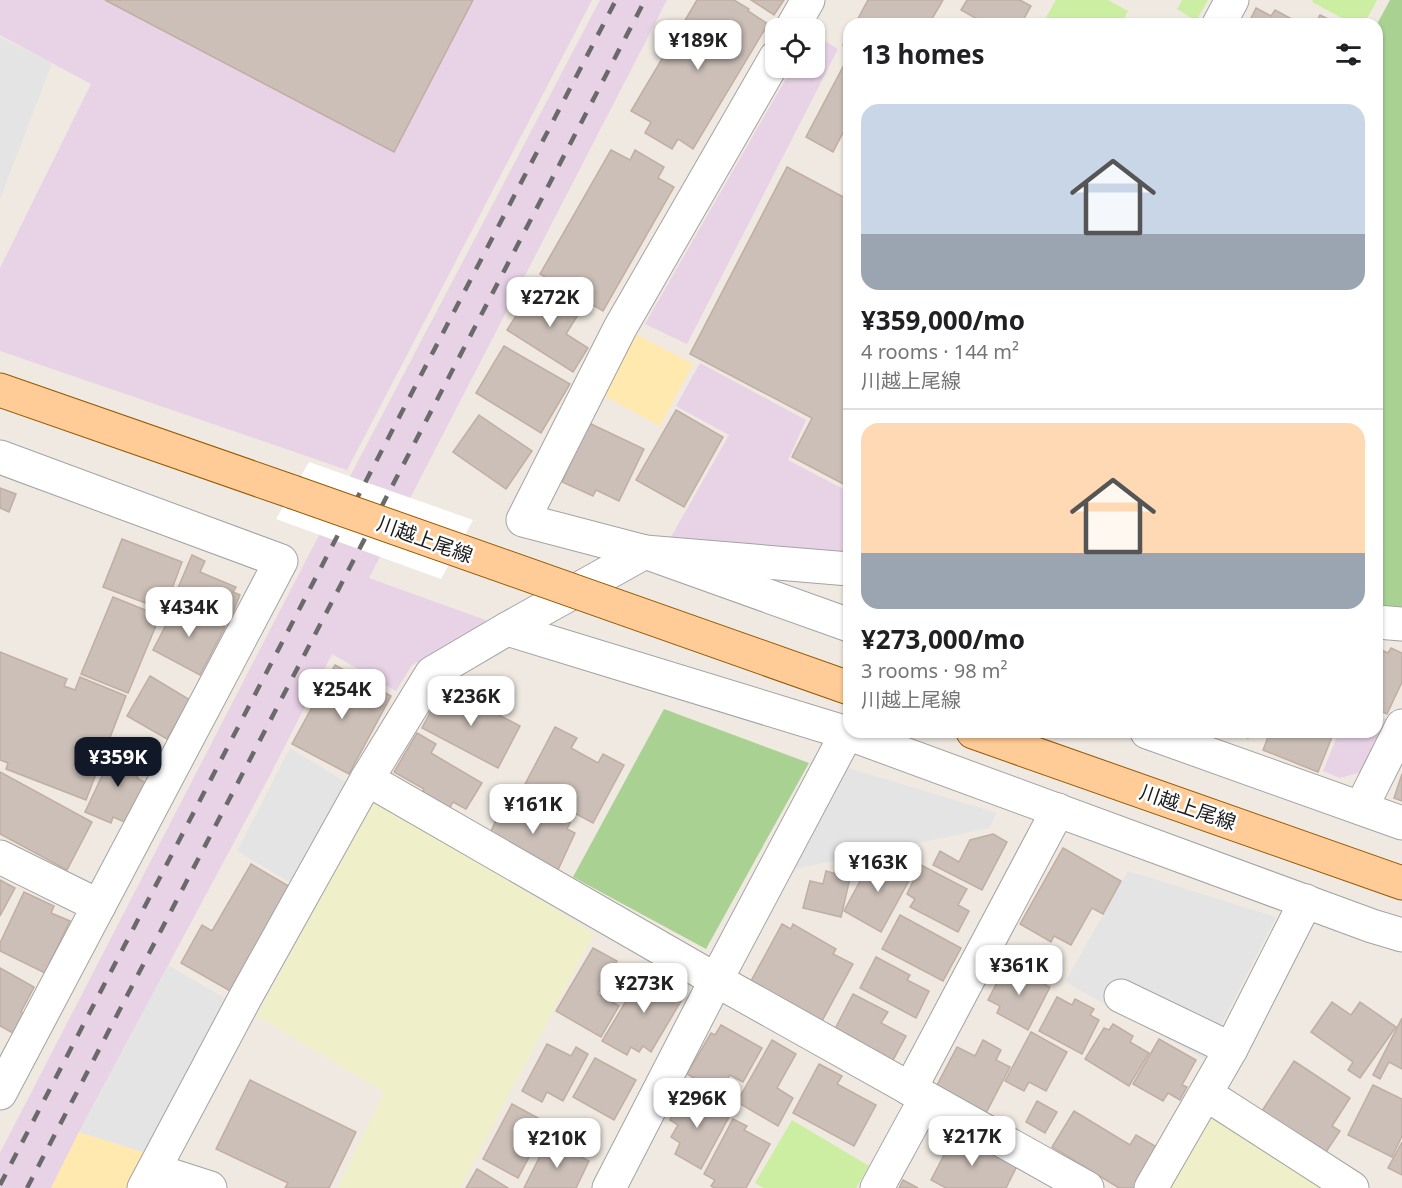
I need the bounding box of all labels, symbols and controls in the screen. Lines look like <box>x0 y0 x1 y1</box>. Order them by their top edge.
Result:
map controls <box>765 18 825 78</box>
button: locate <box>765 18 825 78</box>
pin: ¥189K <box>656 20 740 71</box>
text: ¥189K <box>668 26 728 53</box>
text: 13 homes <box>861 36 985 72</box>
icon: filters <box>1332 38 1365 71</box>
icon: home <box>1059 143 1167 251</box>
pin: ¥272K <box>508 277 592 328</box>
text: ¥272K <box>520 283 580 310</box>
text: ¥359,000/mo <box>861 302 1025 338</box>
text: 4 rooms · 144 m² <box>861 338 1019 365</box>
text: 川越上尾線 <box>861 367 961 394</box>
icon: home <box>1059 462 1167 570</box>
street label: 川越上尾線 <box>373 509 477 569</box>
pin: ¥434K <box>147 587 231 638</box>
text: ¥434K <box>159 593 219 620</box>
text: ¥273,000/mo <box>861 621 1025 657</box>
text: 3 rooms · 98 m² <box>861 657 1008 684</box>
pin: ¥254K <box>300 669 384 720</box>
text: ¥254K <box>312 675 372 702</box>
pin: ¥236K <box>429 676 513 727</box>
text: ¥236K <box>441 682 501 709</box>
text: 川越上尾線 <box>861 686 961 713</box>
pin: ¥359K <box>76 737 160 788</box>
text: ¥359K <box>88 743 148 770</box>
street label: 川越上尾線 <box>1136 778 1240 836</box>
pin: ¥161K <box>491 784 575 835</box>
text: ¥161K <box>503 790 563 817</box>
pin: ¥163K <box>836 842 920 893</box>
text: ¥163K <box>848 848 908 875</box>
pin: ¥361K <box>977 945 1061 996</box>
text: ¥361K <box>989 951 1049 978</box>
pin: ¥273K <box>602 963 686 1014</box>
text: ¥273K <box>614 969 674 996</box>
pin: ¥296K <box>655 1078 739 1129</box>
text: ¥296K <box>667 1084 727 1111</box>
pin: ¥217K <box>930 1116 1014 1167</box>
pin: ¥210K <box>515 1118 599 1169</box>
text: ¥217K <box>942 1122 1002 1149</box>
text: ¥210K <box>527 1124 587 1151</box>

